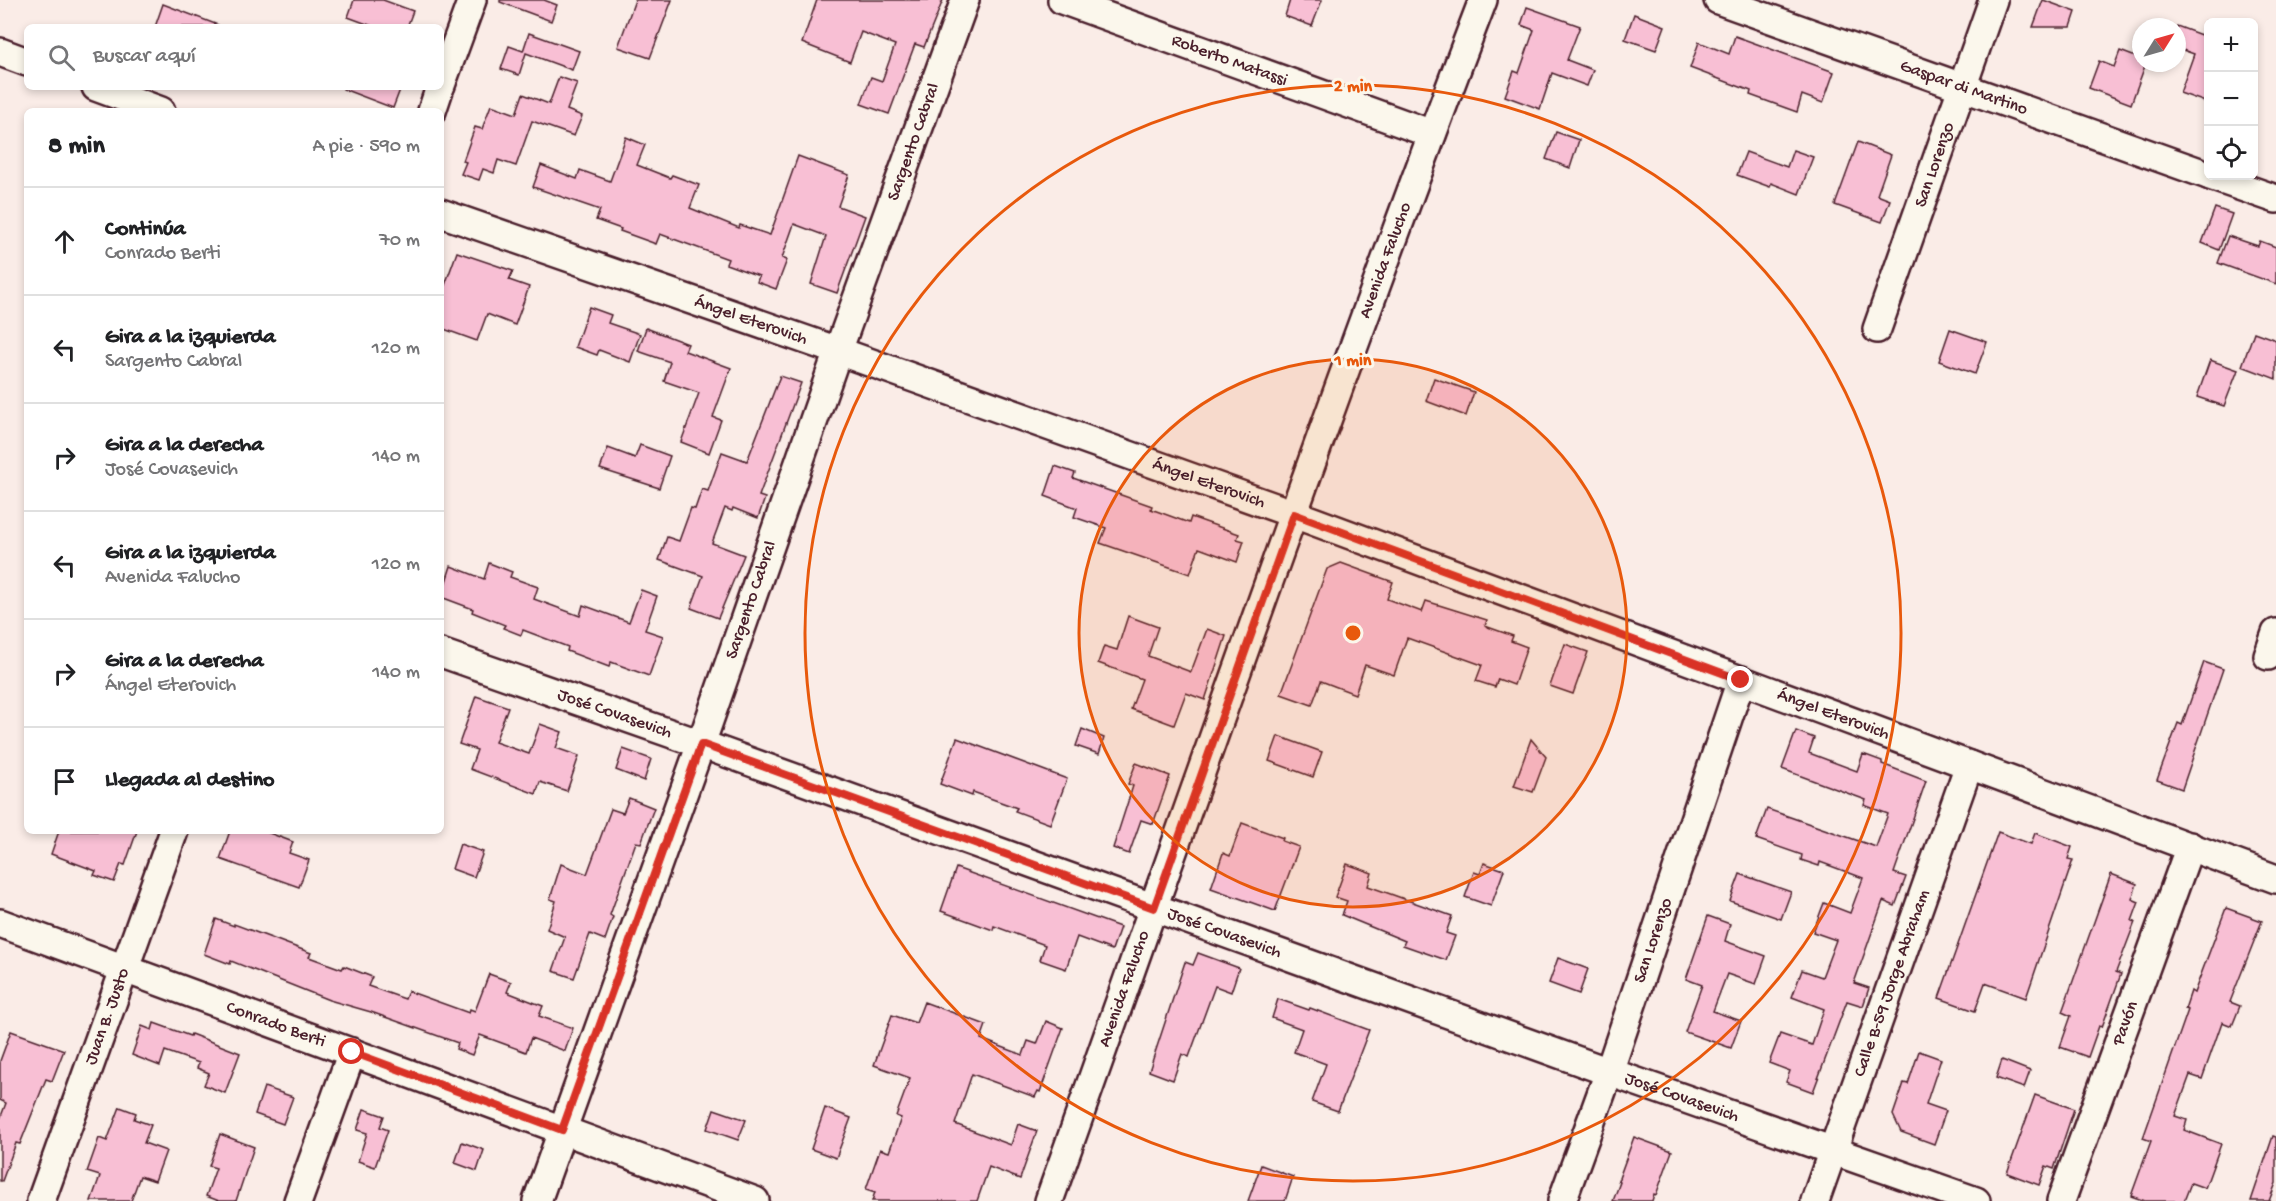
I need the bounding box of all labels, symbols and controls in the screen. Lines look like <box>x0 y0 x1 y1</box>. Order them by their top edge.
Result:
north arrow <box>2132 18 2186 72</box>
map controls <box>2204 18 2258 180</box>
button: + <box>2204 18 2258 72</box>
search box <box>24 24 444 90</box>
street label: Roberto Matassi <box>1168 30 1290 91</box>
icon: search <box>45 41 78 74</box>
text: Buscar aquí <box>93 44 196 70</box>
street label: Gaspar di Martino <box>1897 55 2031 120</box>
button: − <box>2204 72 2258 126</box>
text: 2 min <box>1334 77 1373 98</box>
street label: Sargento Cabral <box>883 80 945 204</box>
street label: San Lorenzo <box>1910 120 1959 210</box>
button: locate <box>2204 126 2258 180</box>
text: 8 min <box>48 132 105 163</box>
text: A pie · 590 m <box>312 136 420 159</box>
street label: Avenida Falucho <box>1355 200 1416 321</box>
text: Continúa <box>105 217 186 243</box>
icon: ahead <box>48 225 81 258</box>
text: 70 m <box>379 230 420 253</box>
text: Conrado Berti <box>105 243 221 266</box>
street label: Ángel Eterovich <box>692 290 810 350</box>
text: Gira a la izquierda <box>105 325 276 351</box>
icon: left <box>48 333 81 366</box>
text: 120 m <box>372 338 420 361</box>
text: Sargento Cabral <box>105 351 242 374</box>
text: 1 min <box>1334 351 1372 372</box>
text: Gira a la derecha <box>105 433 263 459</box>
icon: right <box>48 441 81 474</box>
text: 140 m <box>372 446 420 469</box>
street label: Ángel Eterovich <box>1150 453 1268 513</box>
text: José Covasevich <box>105 459 238 482</box>
street label: Sargento Cabral <box>721 538 781 662</box>
text: Gira a la izquierda <box>105 541 276 567</box>
icon: left <box>48 549 81 582</box>
text: 120 m <box>372 554 420 577</box>
text: Avenida Falucho <box>105 567 240 590</box>
centre of rings <box>1343 623 1363 643</box>
text: Gira a la derecha <box>105 649 263 675</box>
icon: right <box>48 657 81 690</box>
text: 140 m <box>372 662 420 685</box>
route end <box>1727 666 1753 692</box>
text: Ángel Eterovich <box>105 675 236 698</box>
street label: Ángel Eterovich <box>1774 683 1893 745</box>
street label: José Covasevich <box>555 684 675 744</box>
icon: arrive <box>48 765 81 798</box>
text: Llegada al destino <box>105 768 275 794</box>
street label: Calle B-59 Jorge Abraham <box>1849 887 1935 1080</box>
street label: San Lorenzo <box>1629 895 1677 986</box>
street label: José Covasevich <box>1165 903 1285 963</box>
street label: Avenida Falucho <box>1094 928 1155 1050</box>
street label: Juan B. Justo <box>80 965 134 1068</box>
street label: Conrado Berti <box>223 997 329 1052</box>
street label: Pavón <box>2108 998 2143 1049</box>
route start <box>338 1038 364 1064</box>
street label: José Covasevich <box>1622 1068 1742 1127</box>

